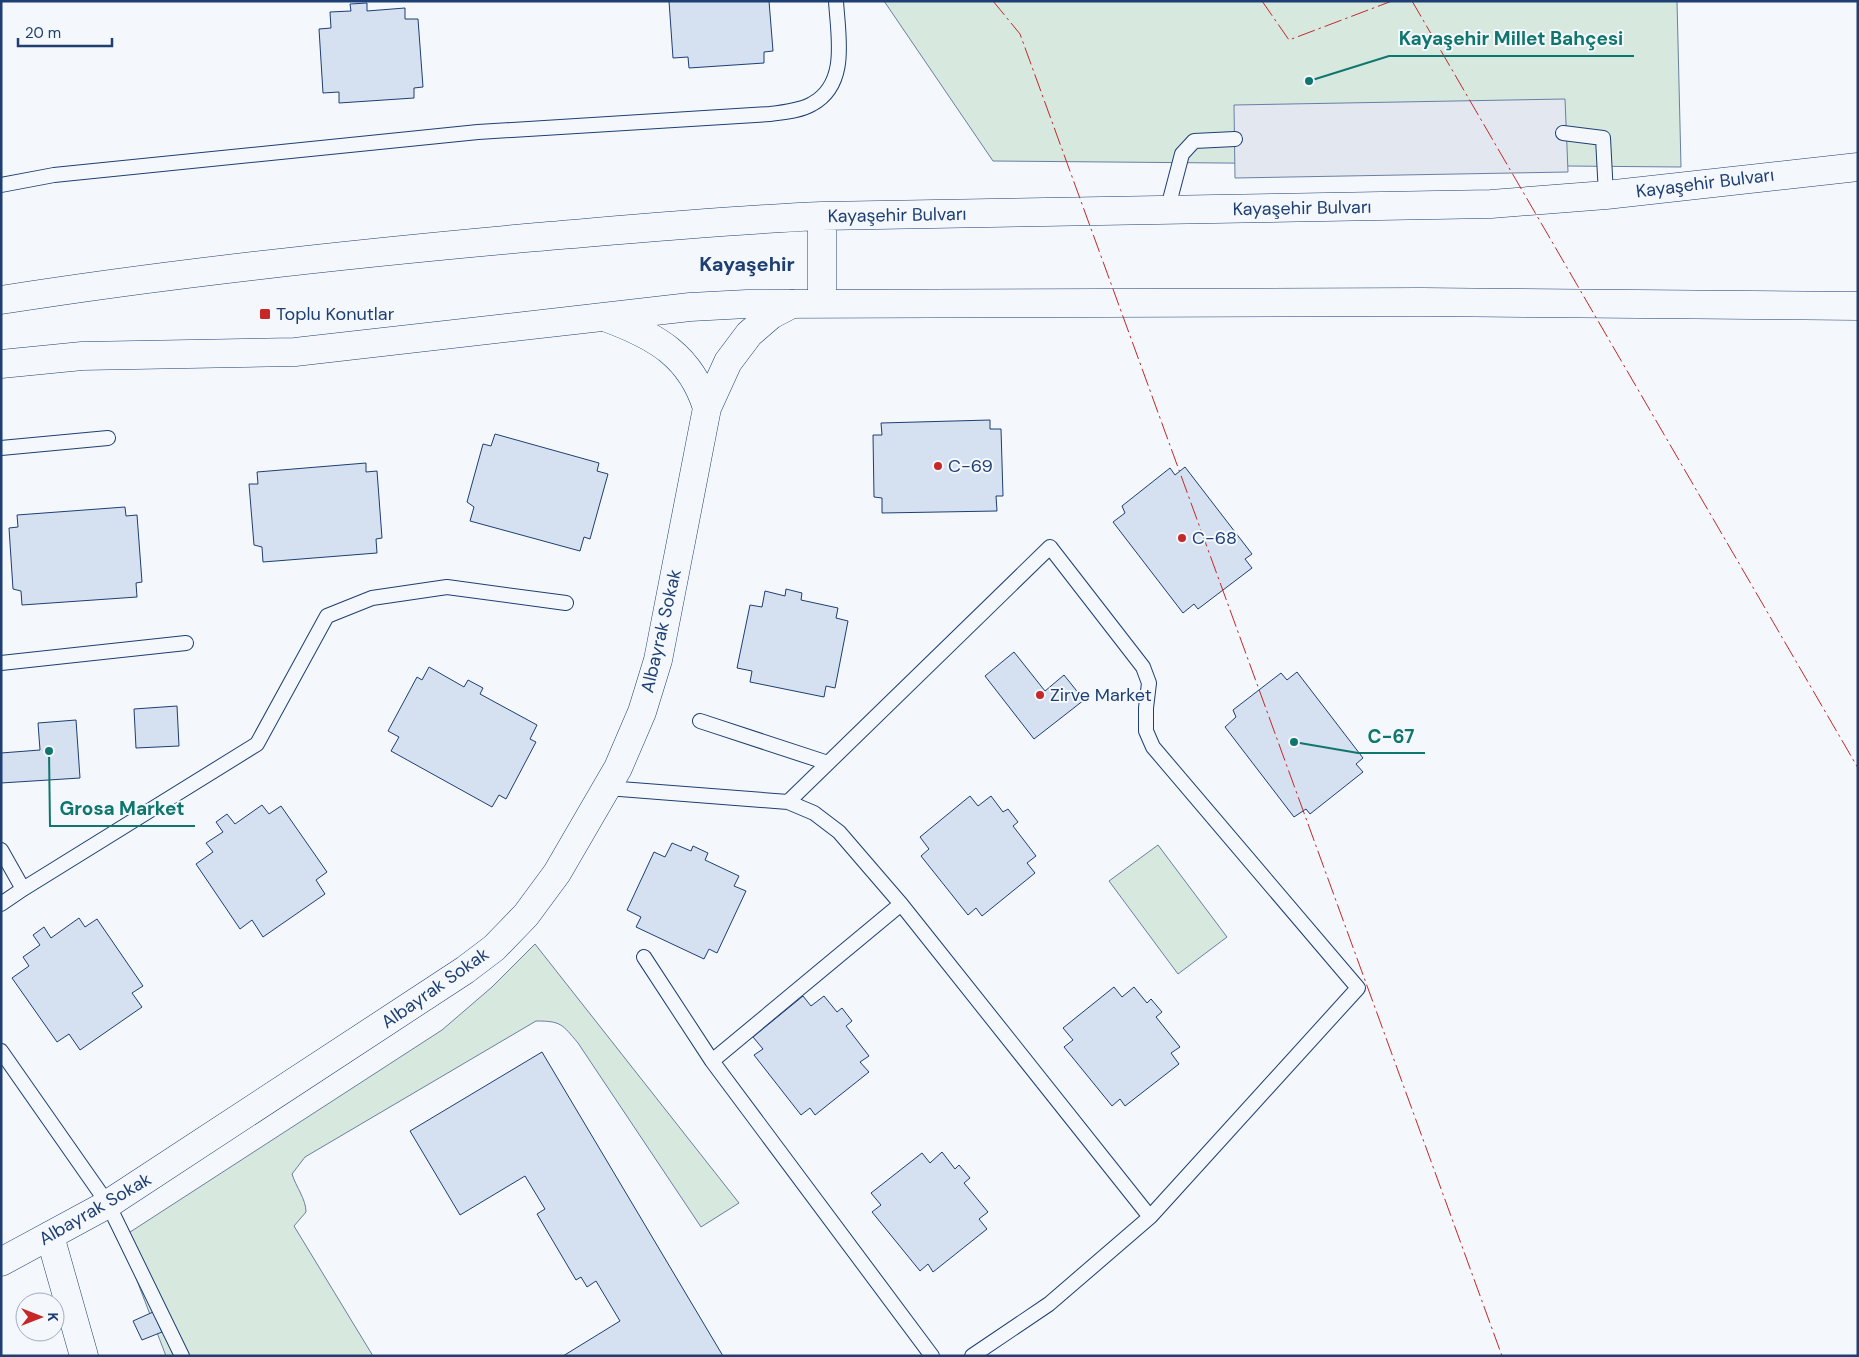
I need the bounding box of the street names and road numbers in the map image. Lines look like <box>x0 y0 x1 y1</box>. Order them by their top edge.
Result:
street label: Kayaşehir Bulvarı <box>1635 163 1775 203</box>
street label: Kayaşehir Bulvarı <box>1232 195 1372 221</box>
street label: Kayaşehir Bulvarı <box>827 202 967 228</box>
street label: Albayrak Sokak <box>635 567 687 695</box>
street label: Albayrak Sokak <box>376 942 494 1034</box>
street label: Albayrak Sokak <box>34 1167 156 1251</box>

